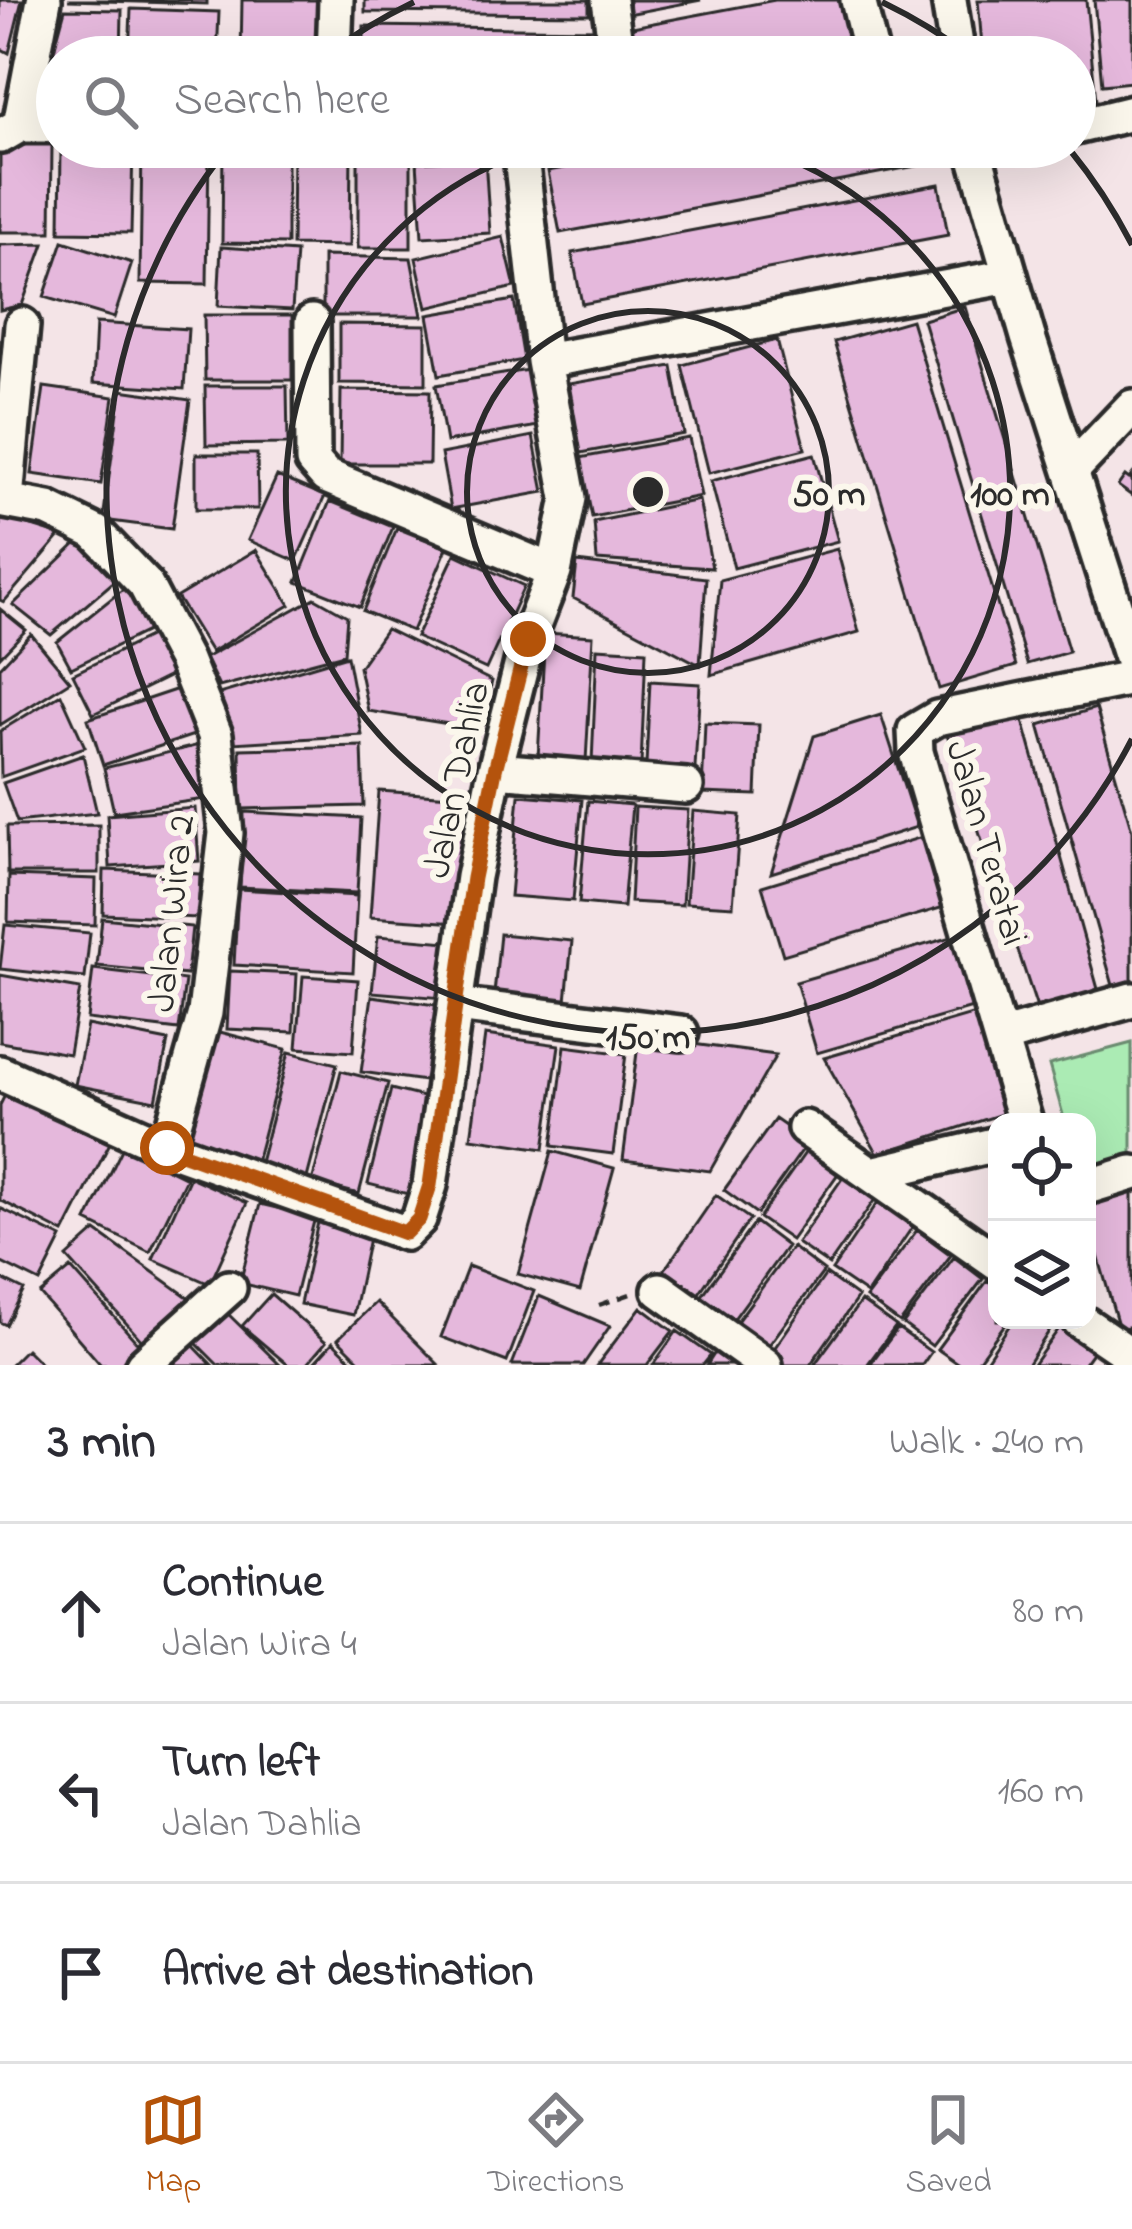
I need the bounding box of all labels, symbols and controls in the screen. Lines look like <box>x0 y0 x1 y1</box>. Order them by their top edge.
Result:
search box <box>36 36 1096 168</box>
icon: search <box>78 69 144 135</box>
text: Search here <box>174 69 390 135</box>
text: 50 m <box>792 470 866 523</box>
text: 100 m <box>970 470 1050 523</box>
centre of rings <box>627 471 669 513</box>
route end <box>501 612 555 666</box>
street label: Jalan Dahlia <box>410 676 507 883</box>
street label: Jalan Teratai <box>928 734 1041 952</box>
street label: Jalan Wira 2 <box>135 812 212 1015</box>
text: 150 m <box>606 1013 690 1066</box>
map controls <box>988 1113 1096 1329</box>
button: locate <box>988 1113 1096 1221</box>
route start <box>140 1121 194 1175</box>
button: layers <box>988 1221 1096 1329</box>
text: 3 min <box>48 1406 156 1481</box>
text: Walk · 240 m <box>889 1415 1084 1472</box>
text: Continue <box>162 1551 323 1617</box>
icon: ahead <box>48 1580 114 1646</box>
text: 80 m <box>1013 1584 1084 1641</box>
text: Jalan Wira 4 <box>162 1617 357 1674</box>
text: Turn left <box>162 1731 320 1797</box>
icon: left <box>48 1760 114 1826</box>
text: 160 m <box>998 1764 1084 1821</box>
text: Jalan Dahlia <box>162 1797 362 1854</box>
icon: arrive <box>48 1940 114 2006</box>
text: Arrive at destination <box>162 1940 533 2006</box>
tab: Map <box>140 2087 206 2207</box>
tab: Directions <box>487 2087 625 2207</box>
tab: Saved <box>905 2087 992 2207</box>

